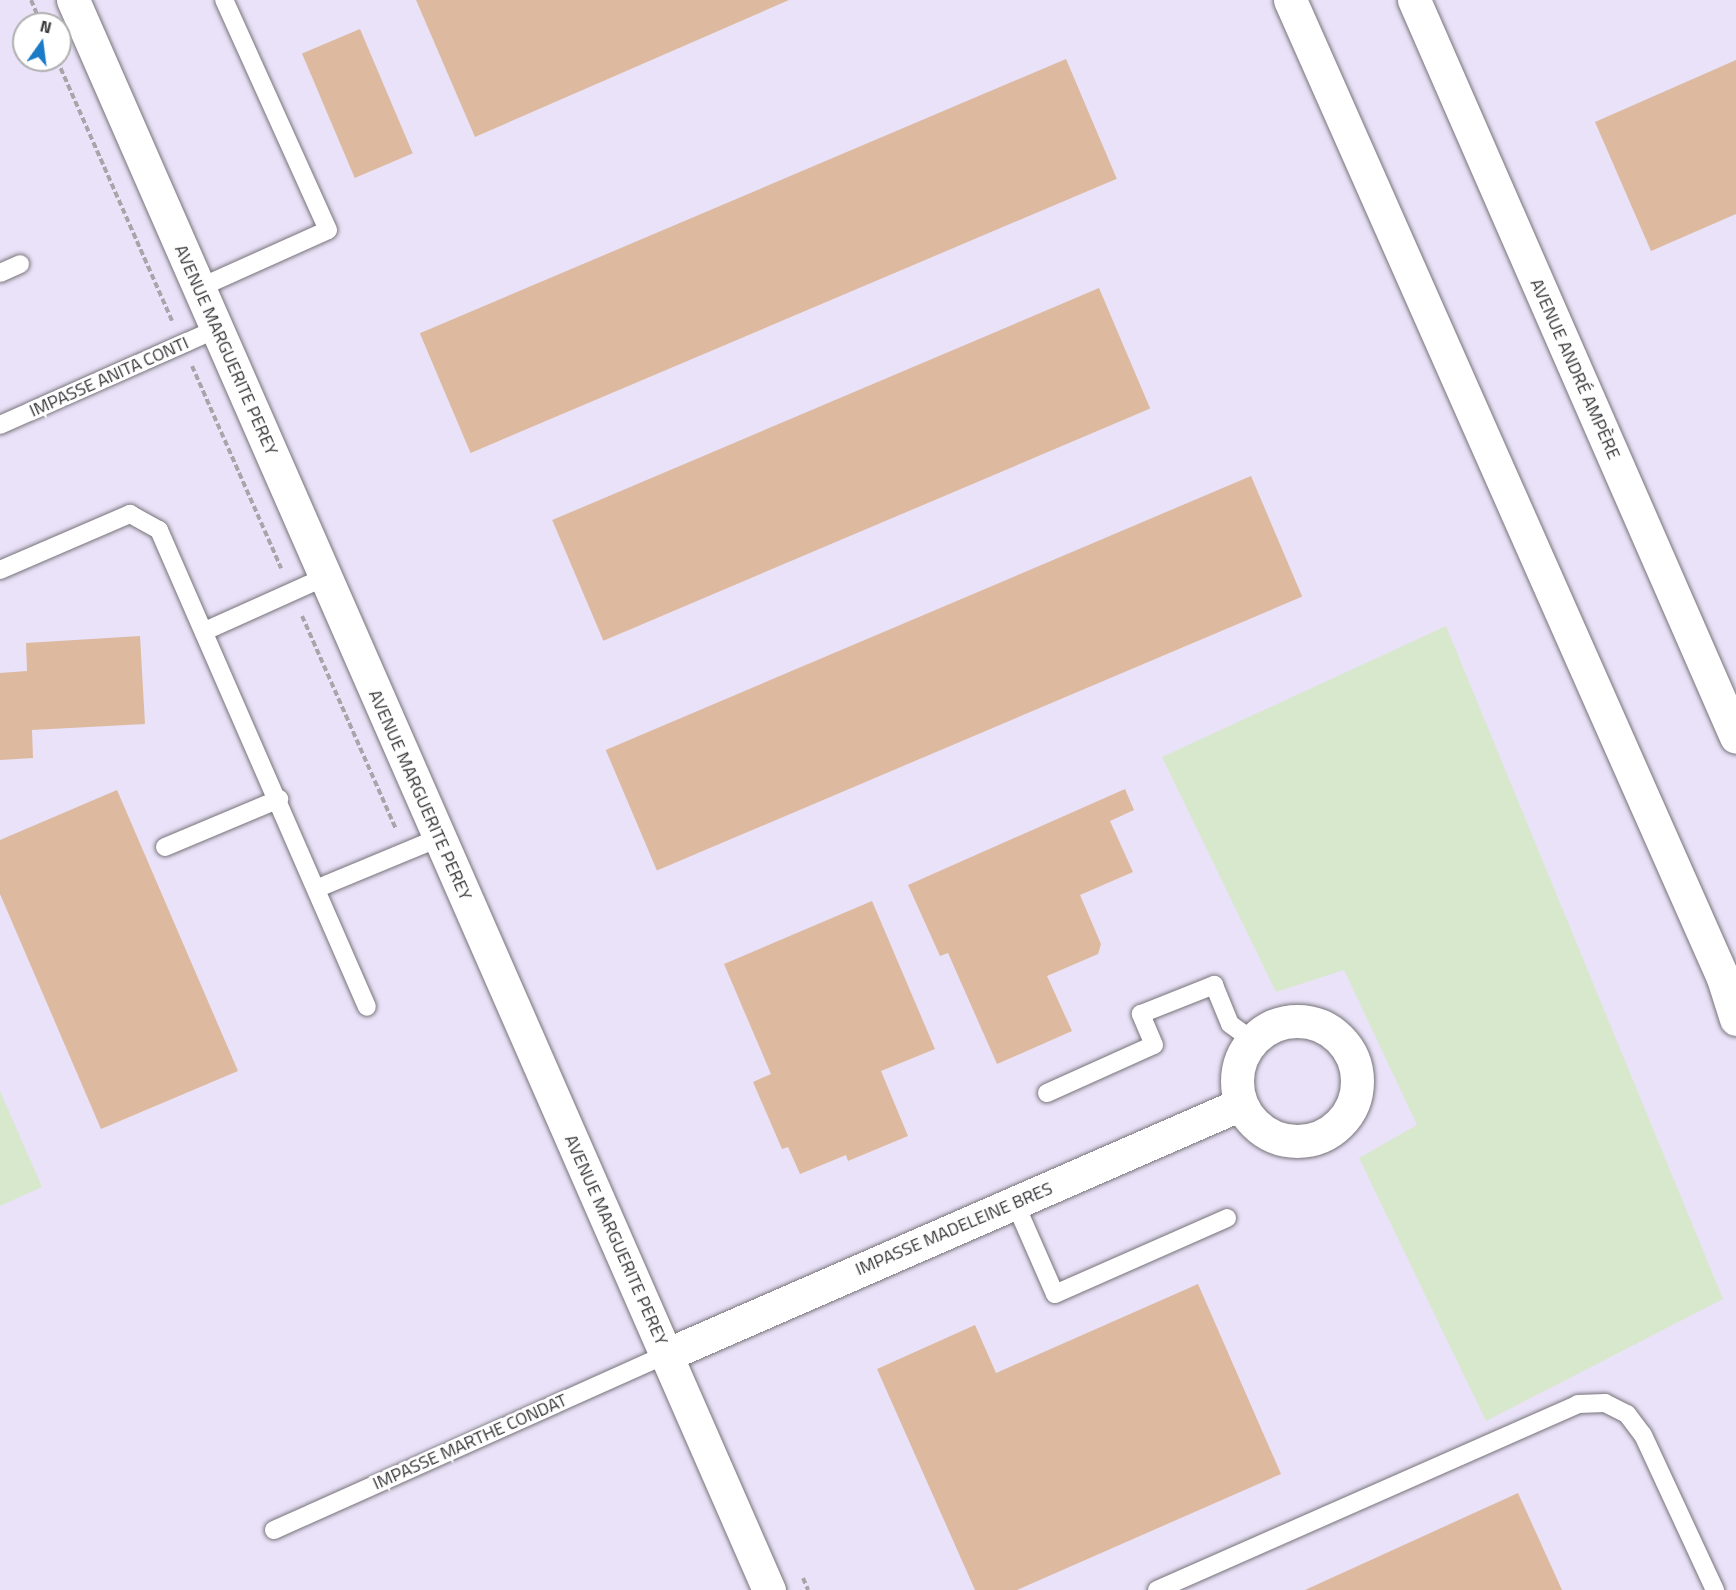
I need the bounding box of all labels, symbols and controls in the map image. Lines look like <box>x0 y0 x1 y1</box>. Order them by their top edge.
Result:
north arrow <box>12 12 72 72</box>
text: N <box>38 13 54 39</box>
street label: AVENUE MARGUERITE PEREY <box>170 241 282 459</box>
street label: AVENUE ANDRÉ AMPÈRE <box>1525 275 1625 463</box>
street label: IMPASSE ANITA CONTI <box>26 332 192 422</box>
street label: AVENUE MARGUERITE PEREY <box>364 686 476 904</box>
street label: AVENUE MARGUERITE PEREY <box>560 1131 672 1349</box>
street label: IMPASSE MADELEINE BRES <box>852 1178 1056 1280</box>
street label: IMPASSE MARTHE CONDAT <box>370 1389 570 1495</box>

